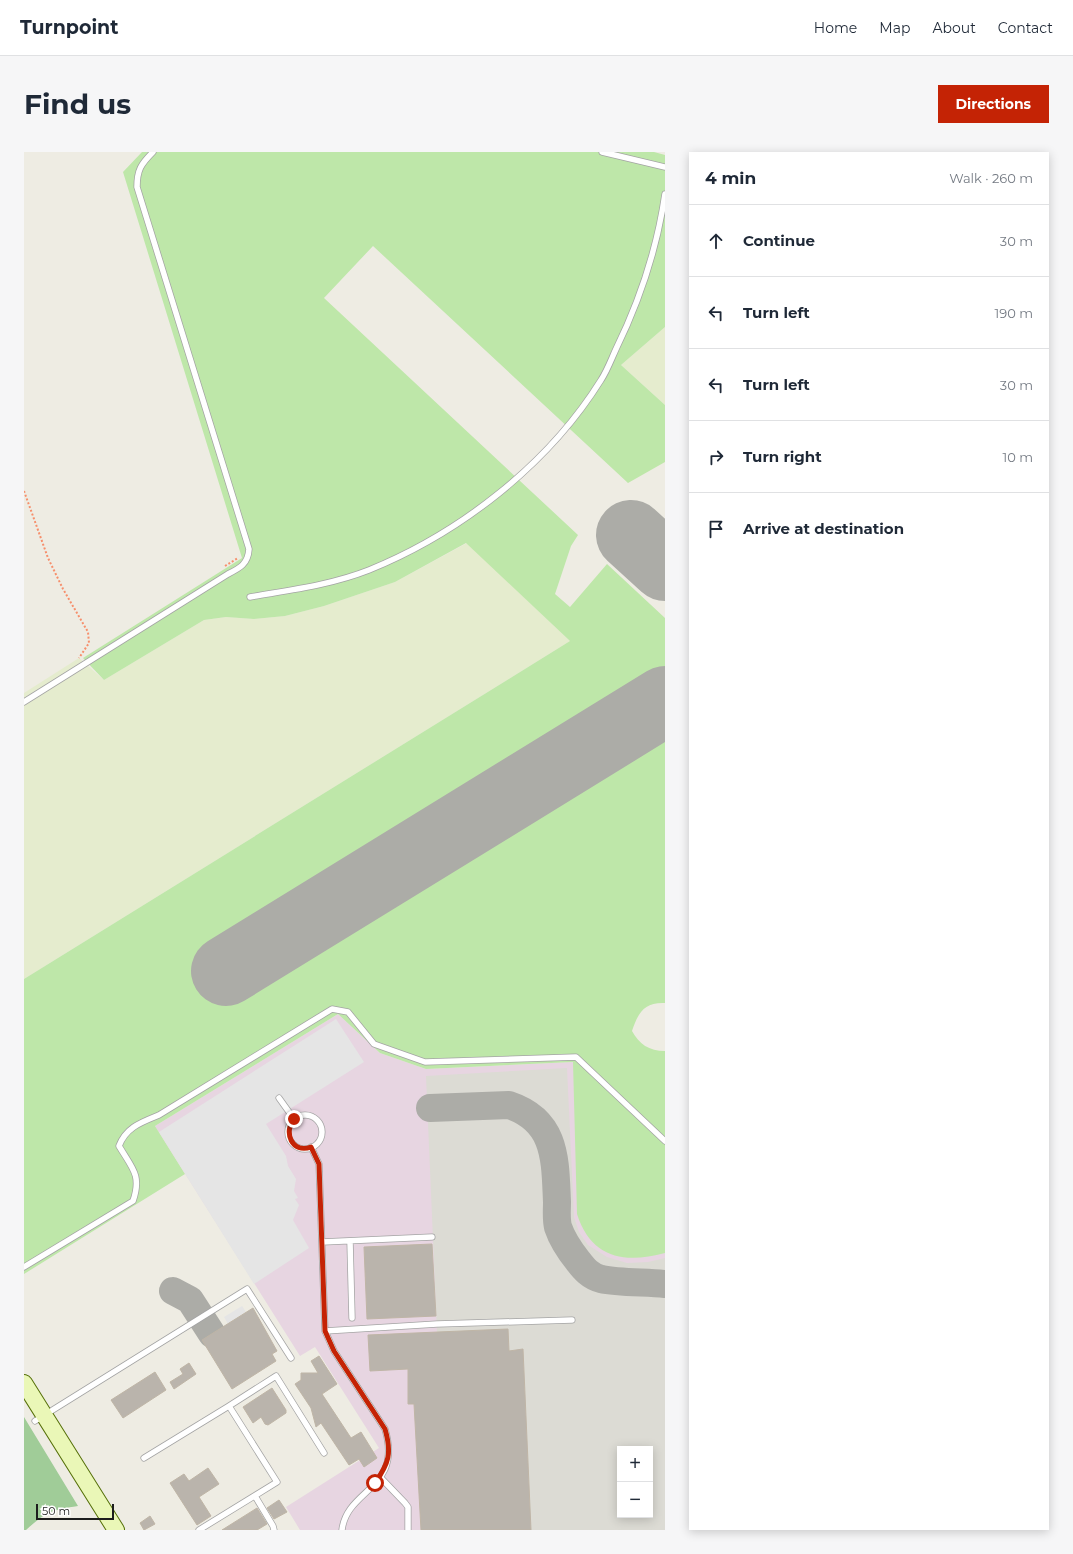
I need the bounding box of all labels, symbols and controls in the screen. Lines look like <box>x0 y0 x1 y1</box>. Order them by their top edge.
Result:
text: Turnpoint <box>20 16 119 39</box>
text: Home <box>814 19 857 37</box>
text: Map <box>879 19 910 37</box>
text: About <box>932 19 976 37</box>
text: Contact <box>998 19 1053 37</box>
button: Directions <box>938 85 1049 123</box>
text: Find us <box>24 87 131 121</box>
text: 4 min <box>705 168 756 188</box>
text: Walk · 260 m <box>949 170 1033 186</box>
icon: ahead <box>705 230 727 252</box>
text: Continue <box>743 231 815 250</box>
text: 30 m <box>1000 233 1033 249</box>
icon: left <box>705 302 727 324</box>
text: Turn left <box>743 303 810 322</box>
text: 190 m <box>995 305 1033 321</box>
icon: left <box>705 374 727 396</box>
text: Turn left <box>743 375 810 394</box>
text: 30 m <box>1000 377 1033 393</box>
icon: right <box>705 446 727 468</box>
text: Turn right <box>743 447 822 466</box>
text: 10 m <box>1003 449 1033 465</box>
icon: arrive <box>705 518 727 540</box>
text: Arrive at destination <box>743 519 904 538</box>
route end <box>285 1110 303 1128</box>
map controls <box>617 1446 653 1518</box>
button: + <box>617 1446 653 1482</box>
route start <box>366 1474 384 1492</box>
button: − <box>617 1482 653 1518</box>
scale bar <box>36 1502 114 1521</box>
text: 50 m <box>42 1504 70 1518</box>

